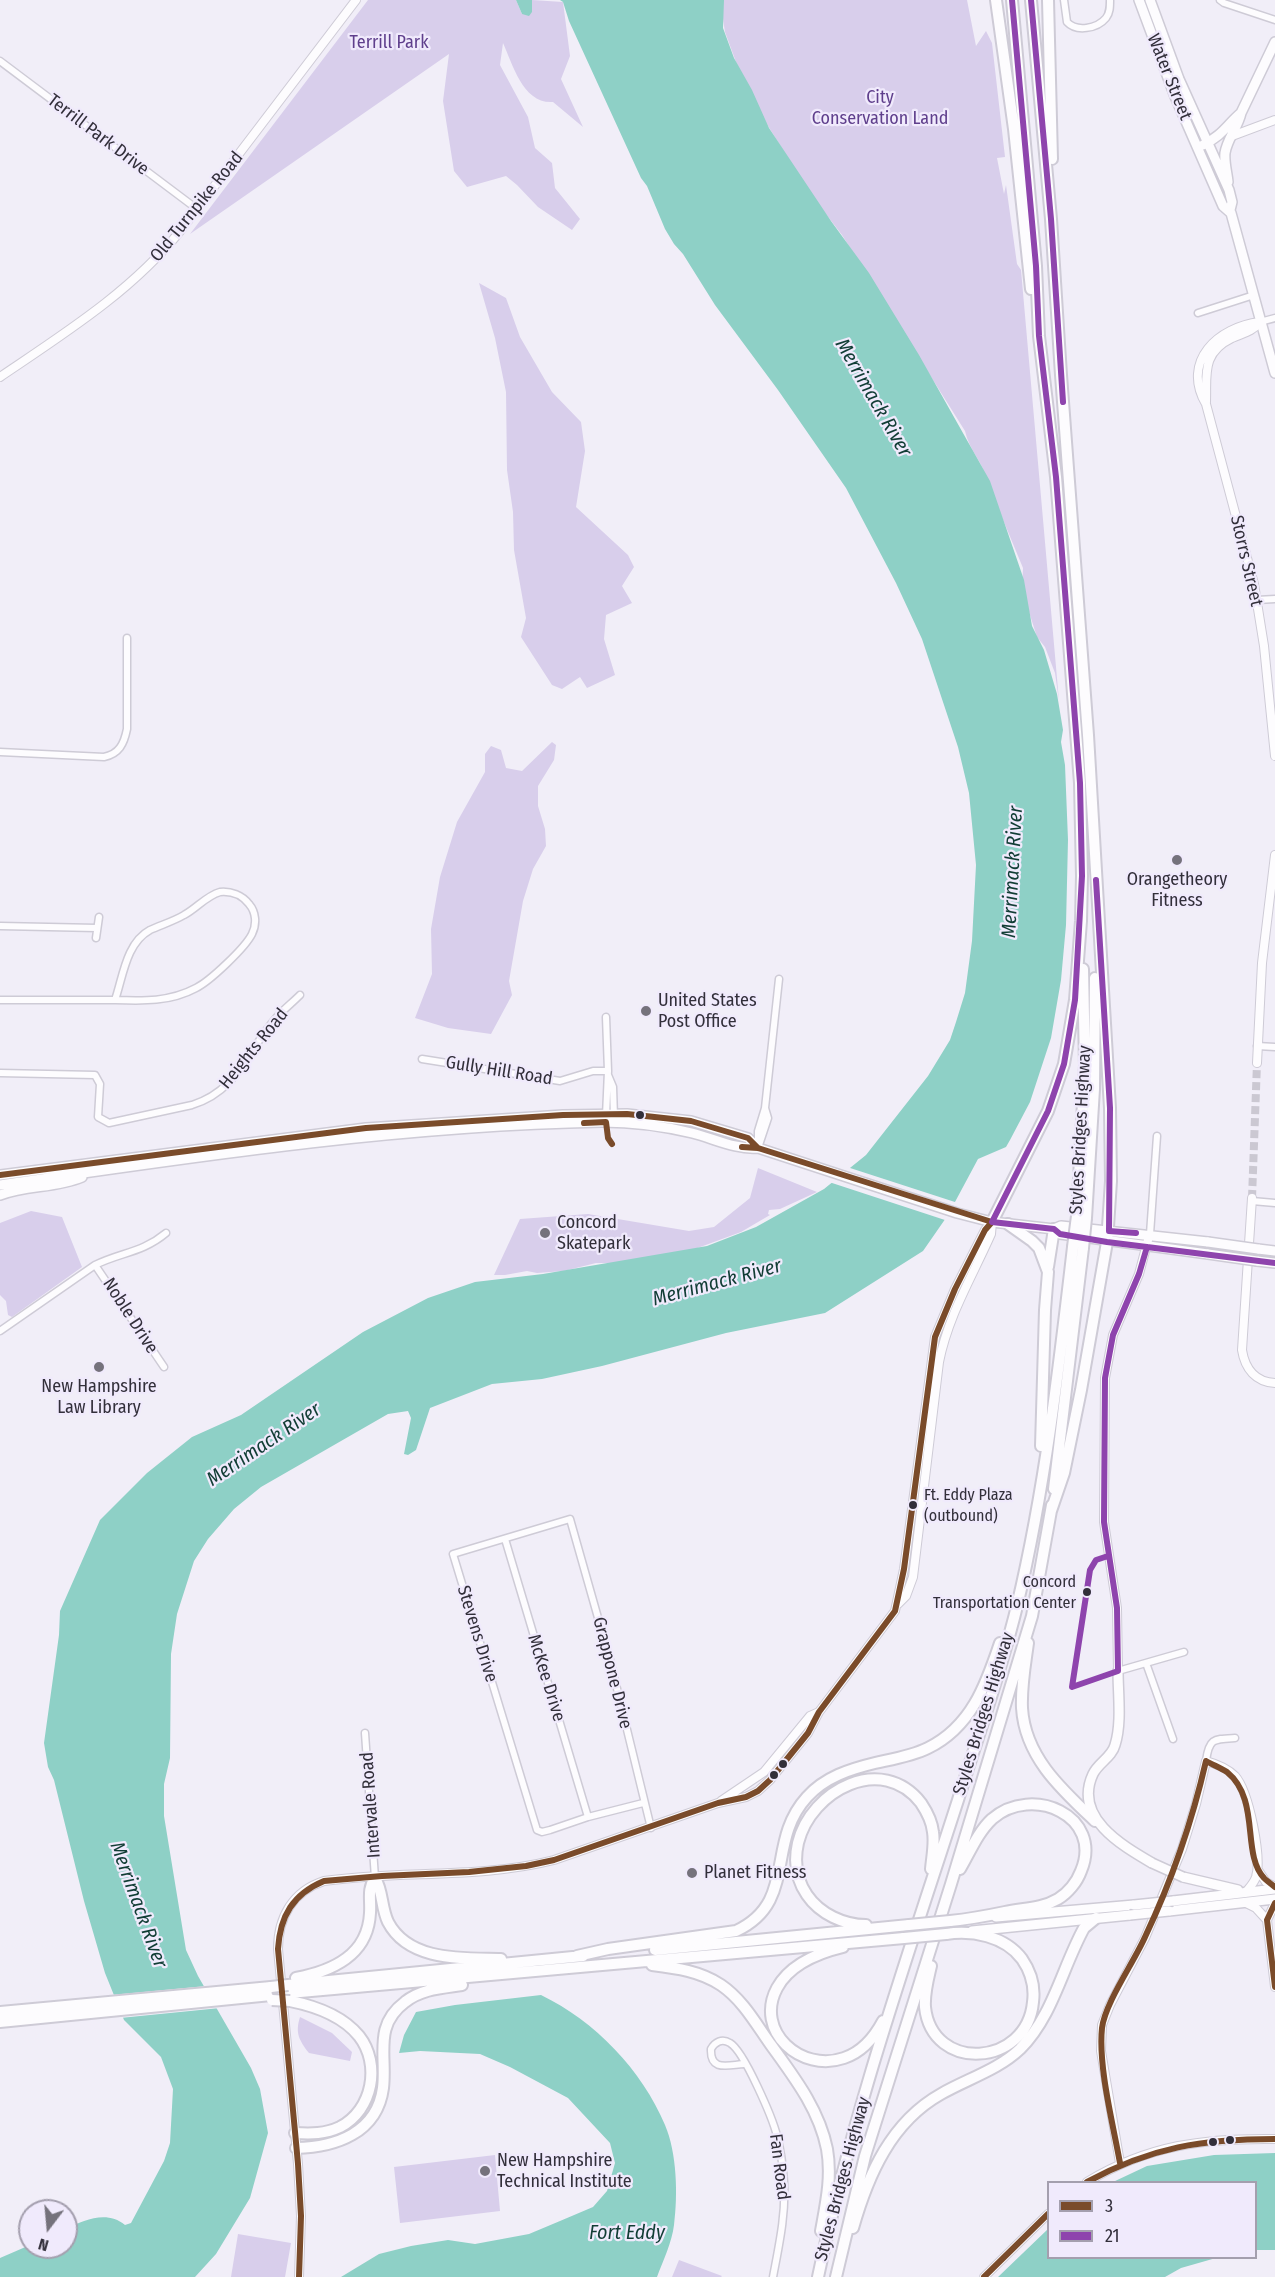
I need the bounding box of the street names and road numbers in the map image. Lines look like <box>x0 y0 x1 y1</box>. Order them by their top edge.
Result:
street label: Water Street <box>1142 31 1196 123</box>
street label: Terrill Park Drive <box>43 90 153 180</box>
street label: Old Turnpike Road <box>146 148 248 266</box>
street label: Storrs Street <box>1225 514 1267 608</box>
street label: Heights Road <box>215 1004 293 1094</box>
street label: Styles Bridges Highway <box>1066 1045 1096 1215</box>
street label: Gully Hill Road <box>444 1052 554 1090</box>
street label: Noble Drive <box>98 1274 162 1358</box>
street label: Stevens Drive <box>452 1583 502 1685</box>
street label: Grappone Drive <box>588 1615 636 1731</box>
street label: Styles Bridges Highway <box>949 1630 1019 1798</box>
street label: McKee Drive <box>523 1632 569 1724</box>
street label: Intervale Road <box>357 1751 385 1859</box>
street label: Styles Bridges Highway <box>811 2095 875 2263</box>
street label: Fan Road <box>764 2133 794 2201</box>

